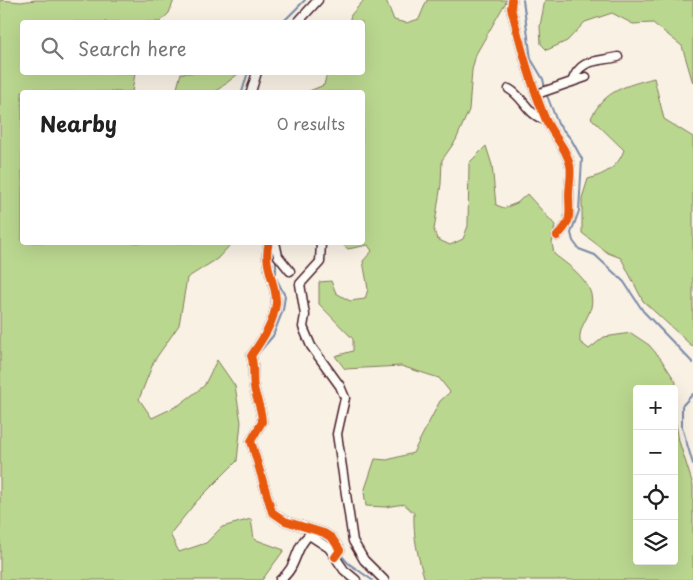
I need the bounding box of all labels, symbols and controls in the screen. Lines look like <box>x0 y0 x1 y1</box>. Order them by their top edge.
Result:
search box <box>20 20 365 75</box>
icon: search <box>38 34 66 62</box>
text: Search here <box>78 34 187 62</box>
text: Nearby <box>40 107 117 139</box>
text: 0 results <box>277 111 345 135</box>
map controls <box>633 385 678 565</box>
button: + <box>633 385 678 430</box>
button: − <box>633 430 678 475</box>
button: locate <box>633 475 678 520</box>
button: layers <box>633 520 678 565</box>

